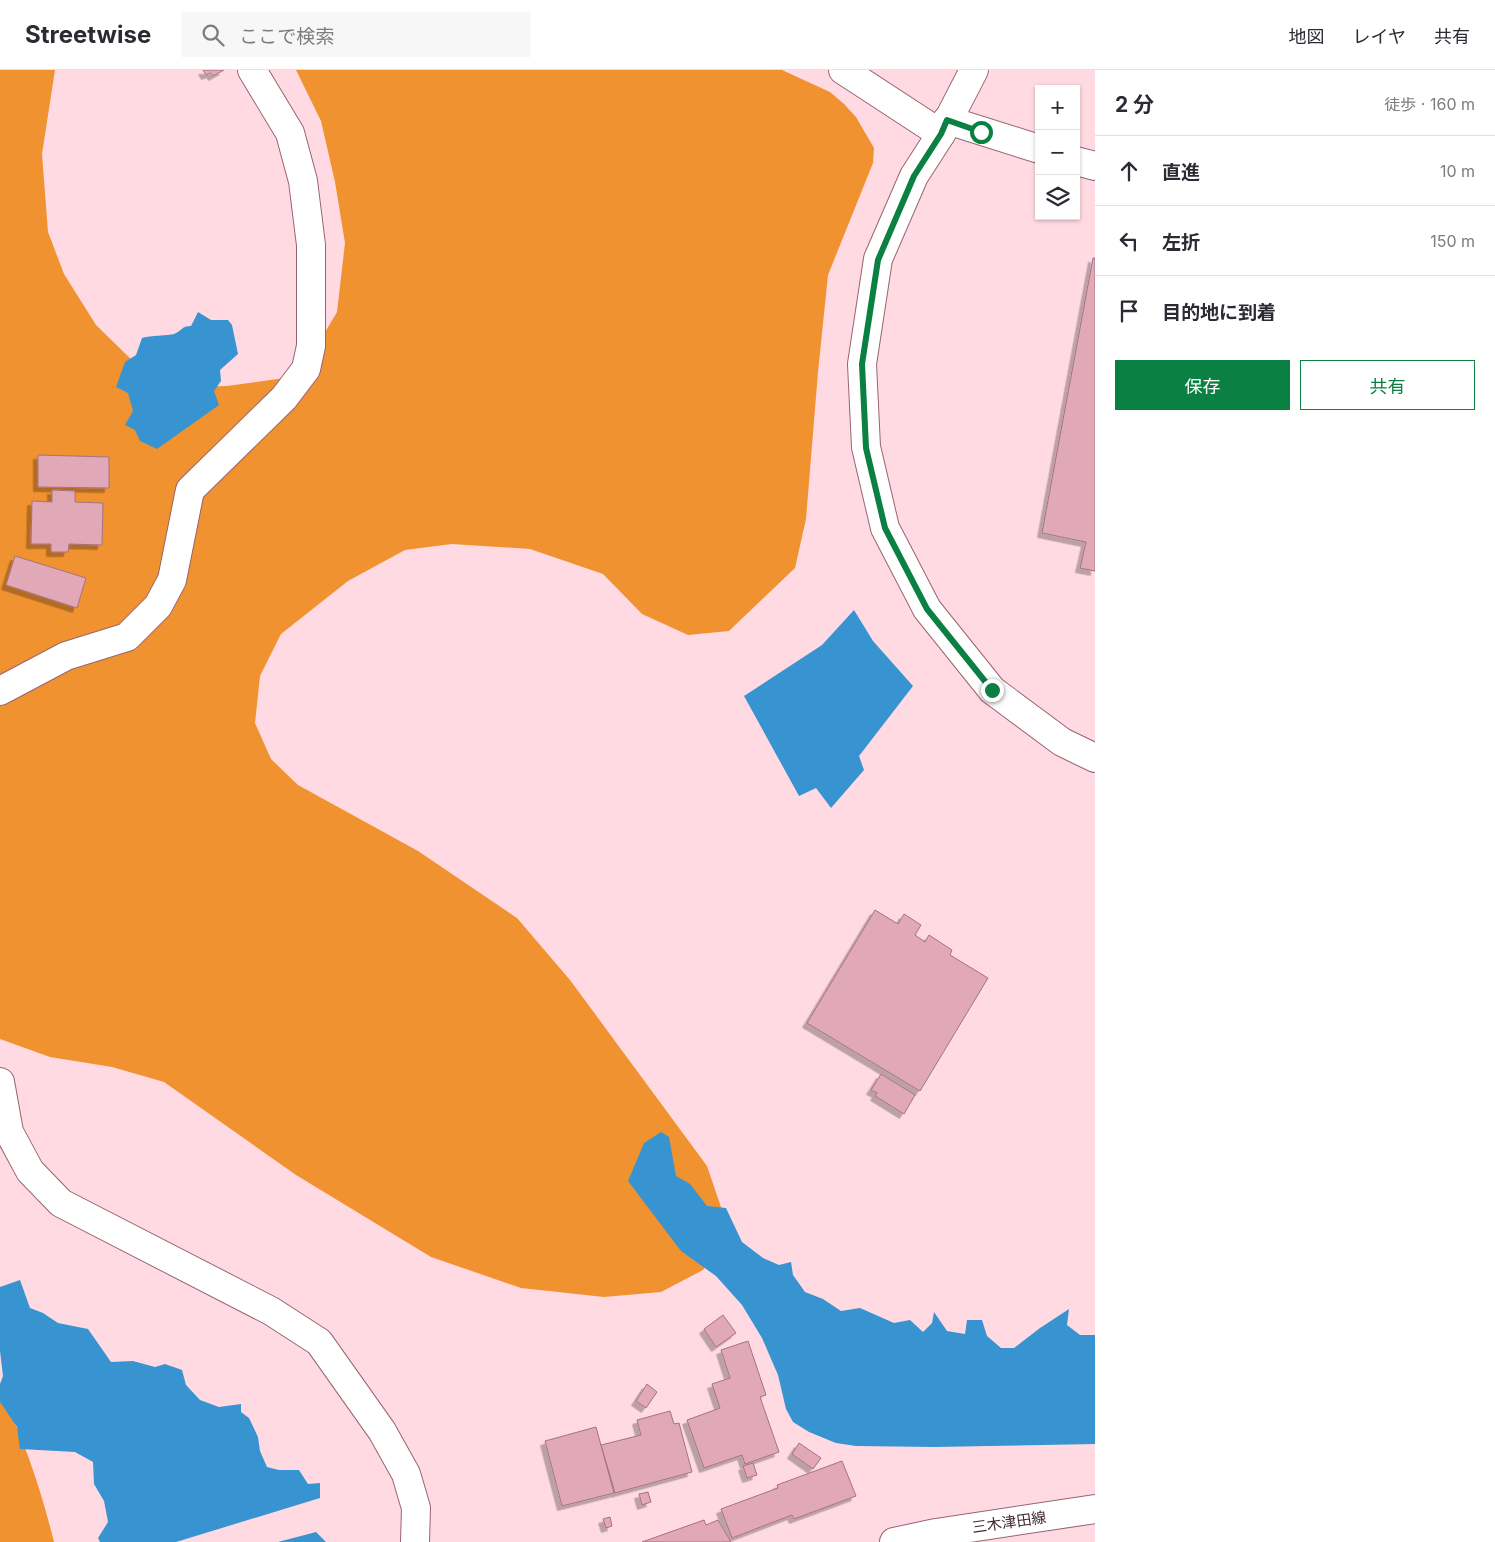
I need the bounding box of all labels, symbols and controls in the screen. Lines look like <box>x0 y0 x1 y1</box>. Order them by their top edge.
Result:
search box <box>181 12 531 57</box>
text: Streetwise <box>25 20 151 49</box>
icon: search <box>199 21 227 49</box>
text: ここで検索 <box>239 25 334 48</box>
text: 地図 <box>1289 26 1325 47</box>
text: レイヤ <box>1353 26 1406 47</box>
text: 共有 <box>1434 26 1470 47</box>
map controls <box>1035 85 1080 220</box>
button: + <box>1035 85 1080 130</box>
text: 2 分 <box>1115 92 1154 117</box>
text: 徒歩 · 160 m <box>1384 94 1475 114</box>
route start <box>970 121 993 144</box>
button: − <box>1035 130 1080 175</box>
icon: ahead <box>1115 157 1143 185</box>
text: 直進 <box>1162 161 1200 184</box>
text: 10 m <box>1440 161 1475 181</box>
button: layers <box>1035 175 1080 220</box>
icon: left <box>1115 227 1143 255</box>
text: 左折 <box>1162 231 1200 254</box>
text: 150 m <box>1430 231 1475 251</box>
icon: arrive <box>1115 297 1143 325</box>
text: 目的地に到着 <box>1162 301 1276 324</box>
button: 保存 <box>1115 360 1290 410</box>
button: 共有 <box>1300 360 1475 410</box>
route end <box>981 679 1004 702</box>
street label: 三木津田線 <box>971 1507 1047 1537</box>

